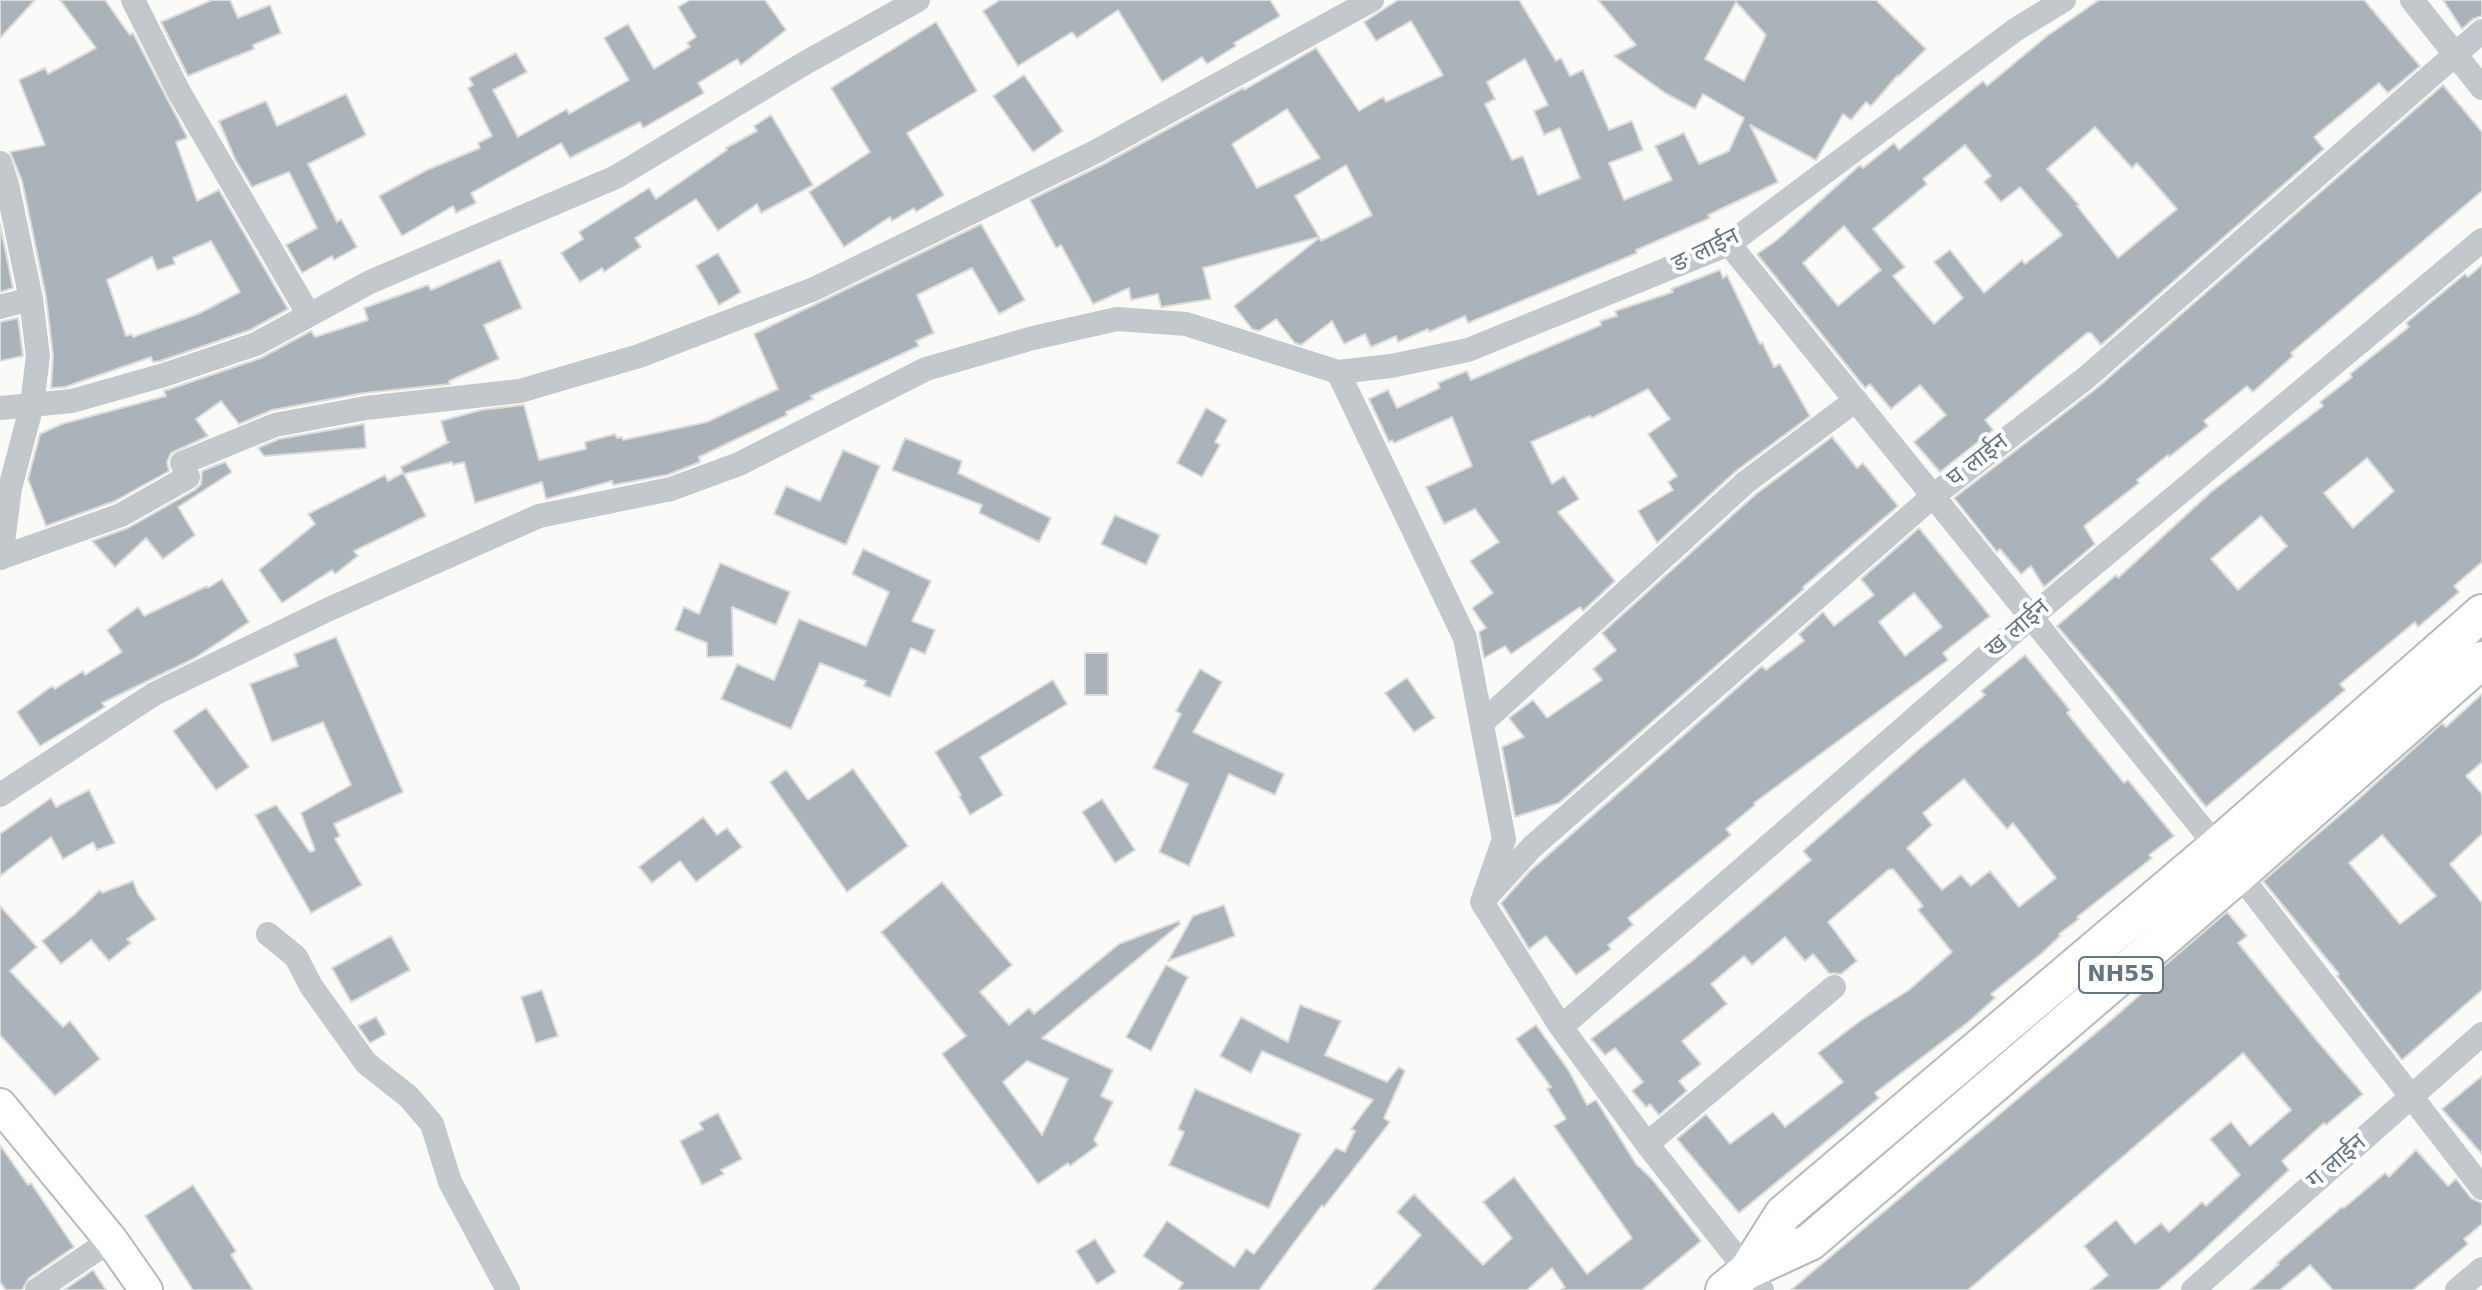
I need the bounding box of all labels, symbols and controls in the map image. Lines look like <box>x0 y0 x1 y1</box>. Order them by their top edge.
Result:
street label: ङ लाईन <box>1668 223 1744 279</box>
street label: घ लाईन <box>1942 428 2014 494</box>
street label: ख लाईन <box>1980 594 2056 664</box>
road number: NH55 <box>2079 957 2163 993</box>
street label: ग लाईन <box>2302 1129 2372 1195</box>

